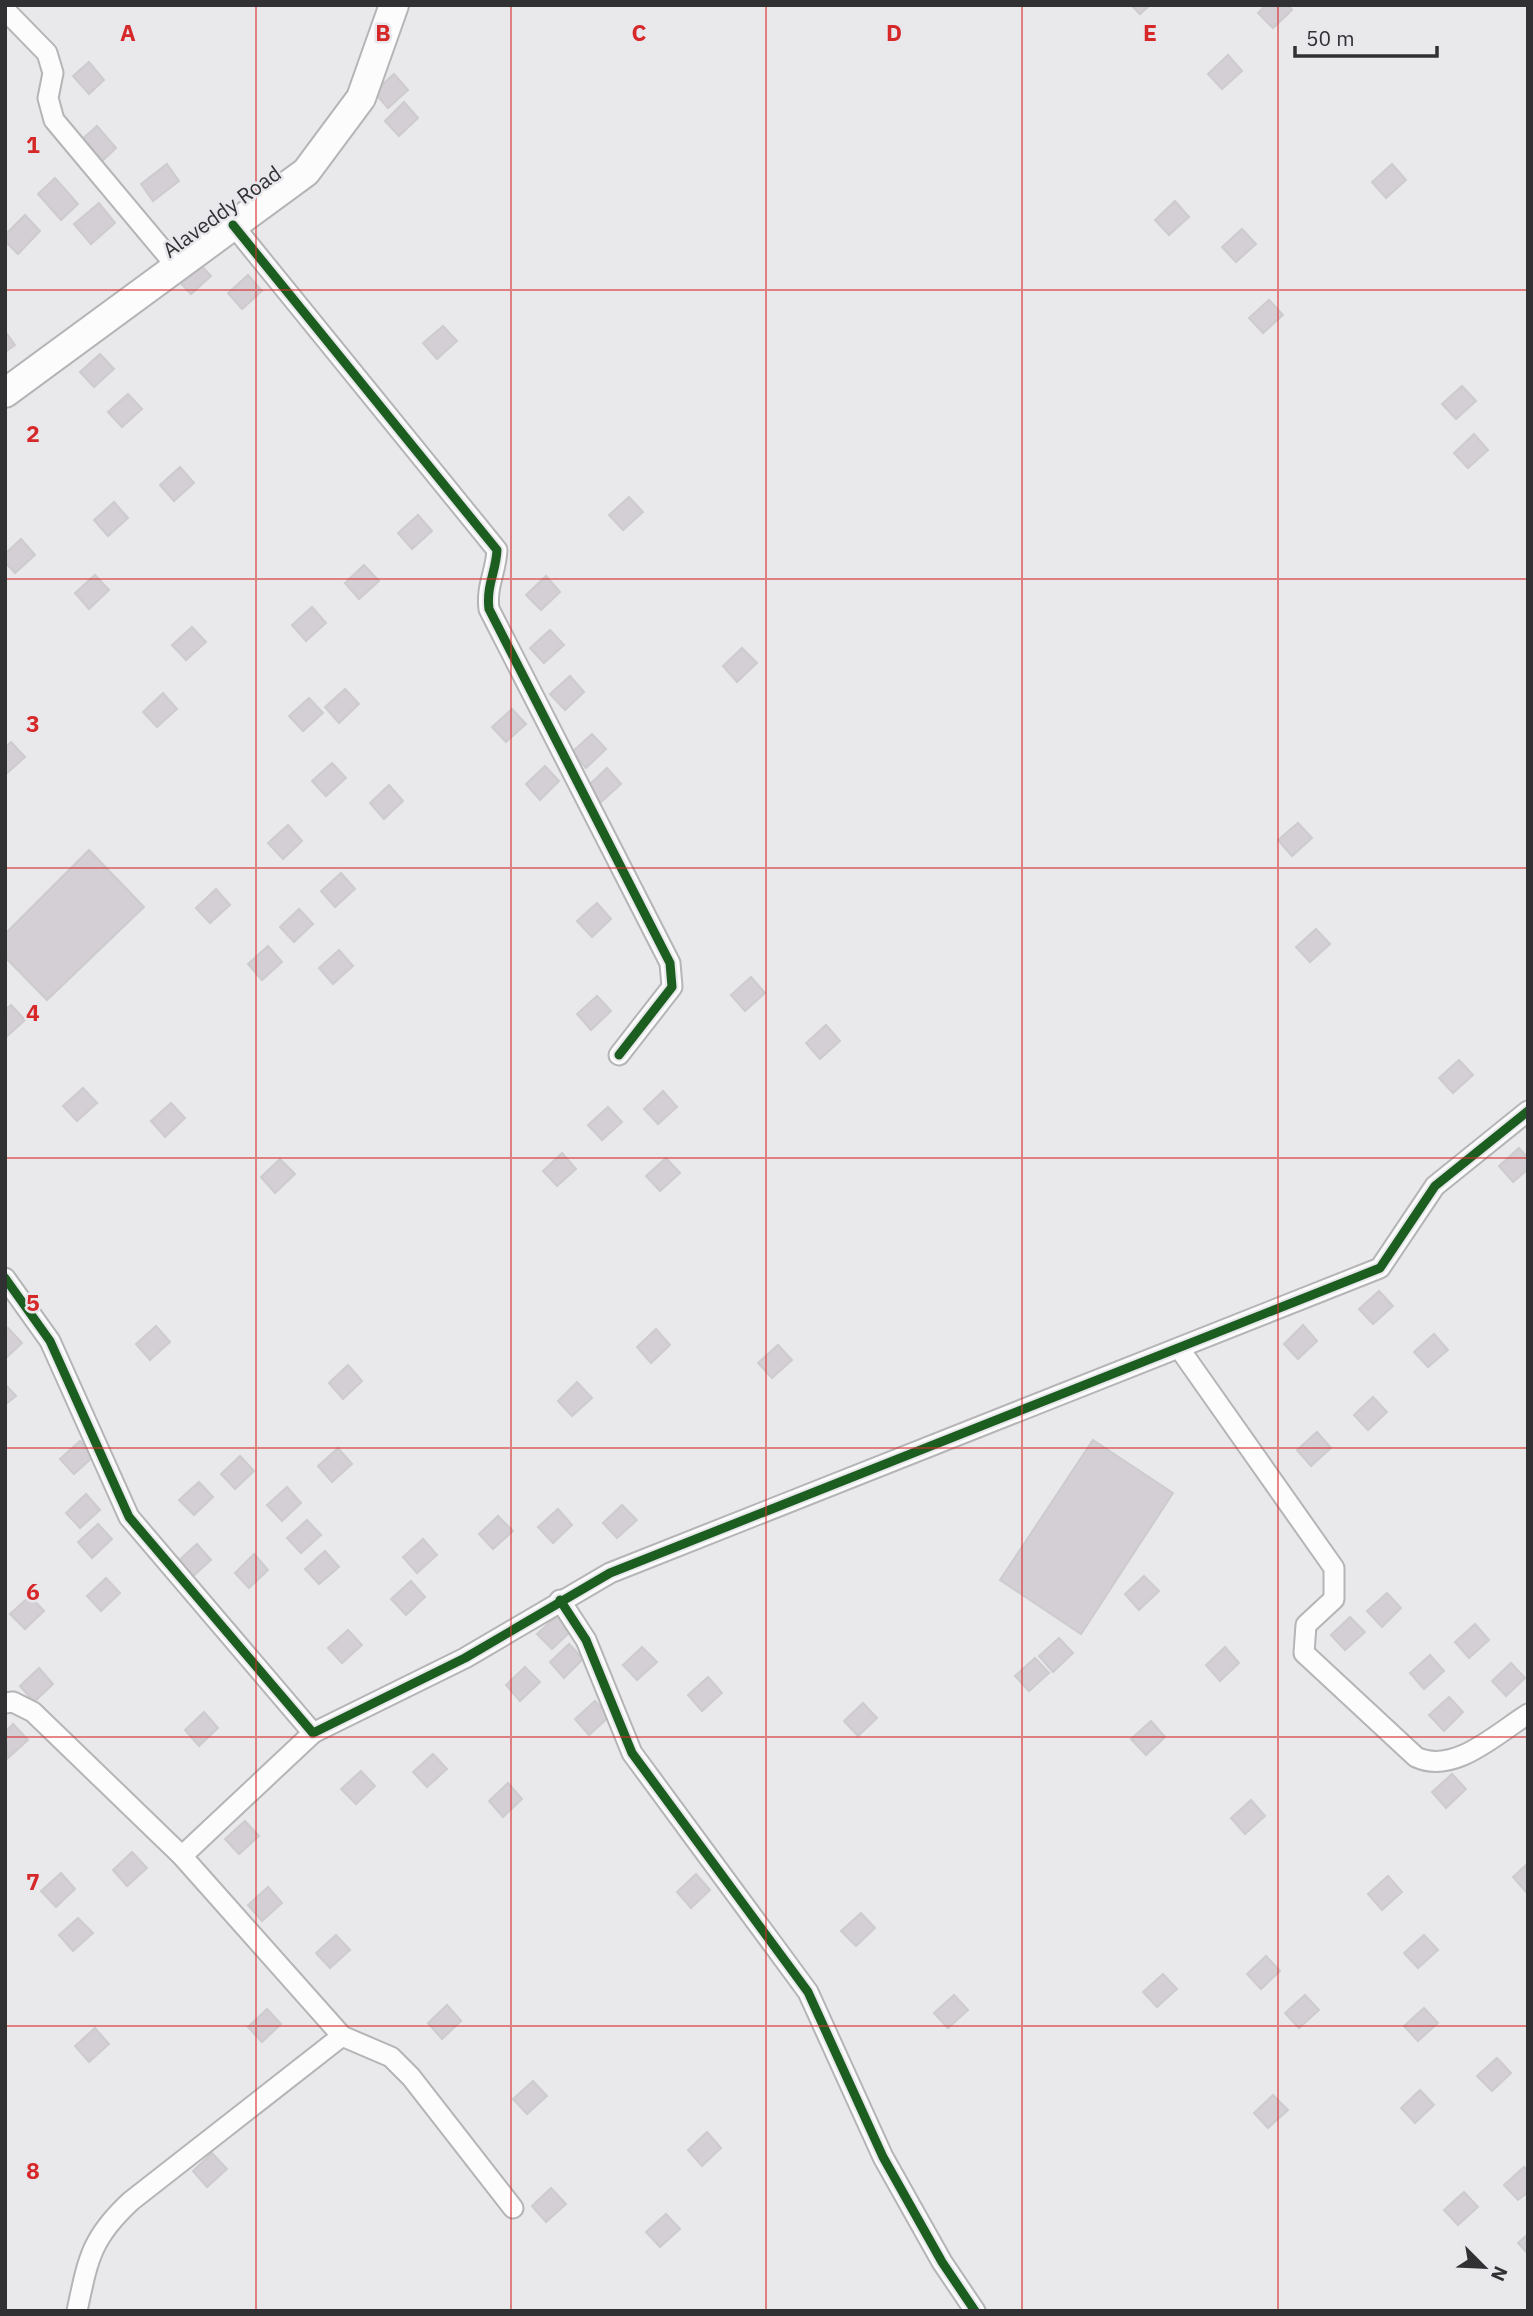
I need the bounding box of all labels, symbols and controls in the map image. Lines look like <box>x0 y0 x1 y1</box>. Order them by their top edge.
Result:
scale bar <box>1295 14 1437 58</box>
text: A <box>120 17 136 47</box>
text: B <box>375 17 391 47</box>
text: C <box>632 17 647 47</box>
text: D <box>886 17 902 47</box>
text: E <box>1143 17 1157 47</box>
text: 50 m <box>1306 24 1355 52</box>
text: 1 <box>26 129 40 159</box>
street label: Alaveddy Road <box>157 159 286 264</box>
text: 2 <box>26 418 40 448</box>
text: 3 <box>26 708 40 738</box>
text: 4 <box>26 997 40 1027</box>
text: 5 <box>26 1287 40 1317</box>
text: 6 <box>26 1576 40 1606</box>
text: 7 <box>26 1866 40 1896</box>
text: 8 <box>26 2155 40 2185</box>
north arrow <box>1449 2232 1519 2302</box>
text: N <box>1486 2263 1513 2285</box>

